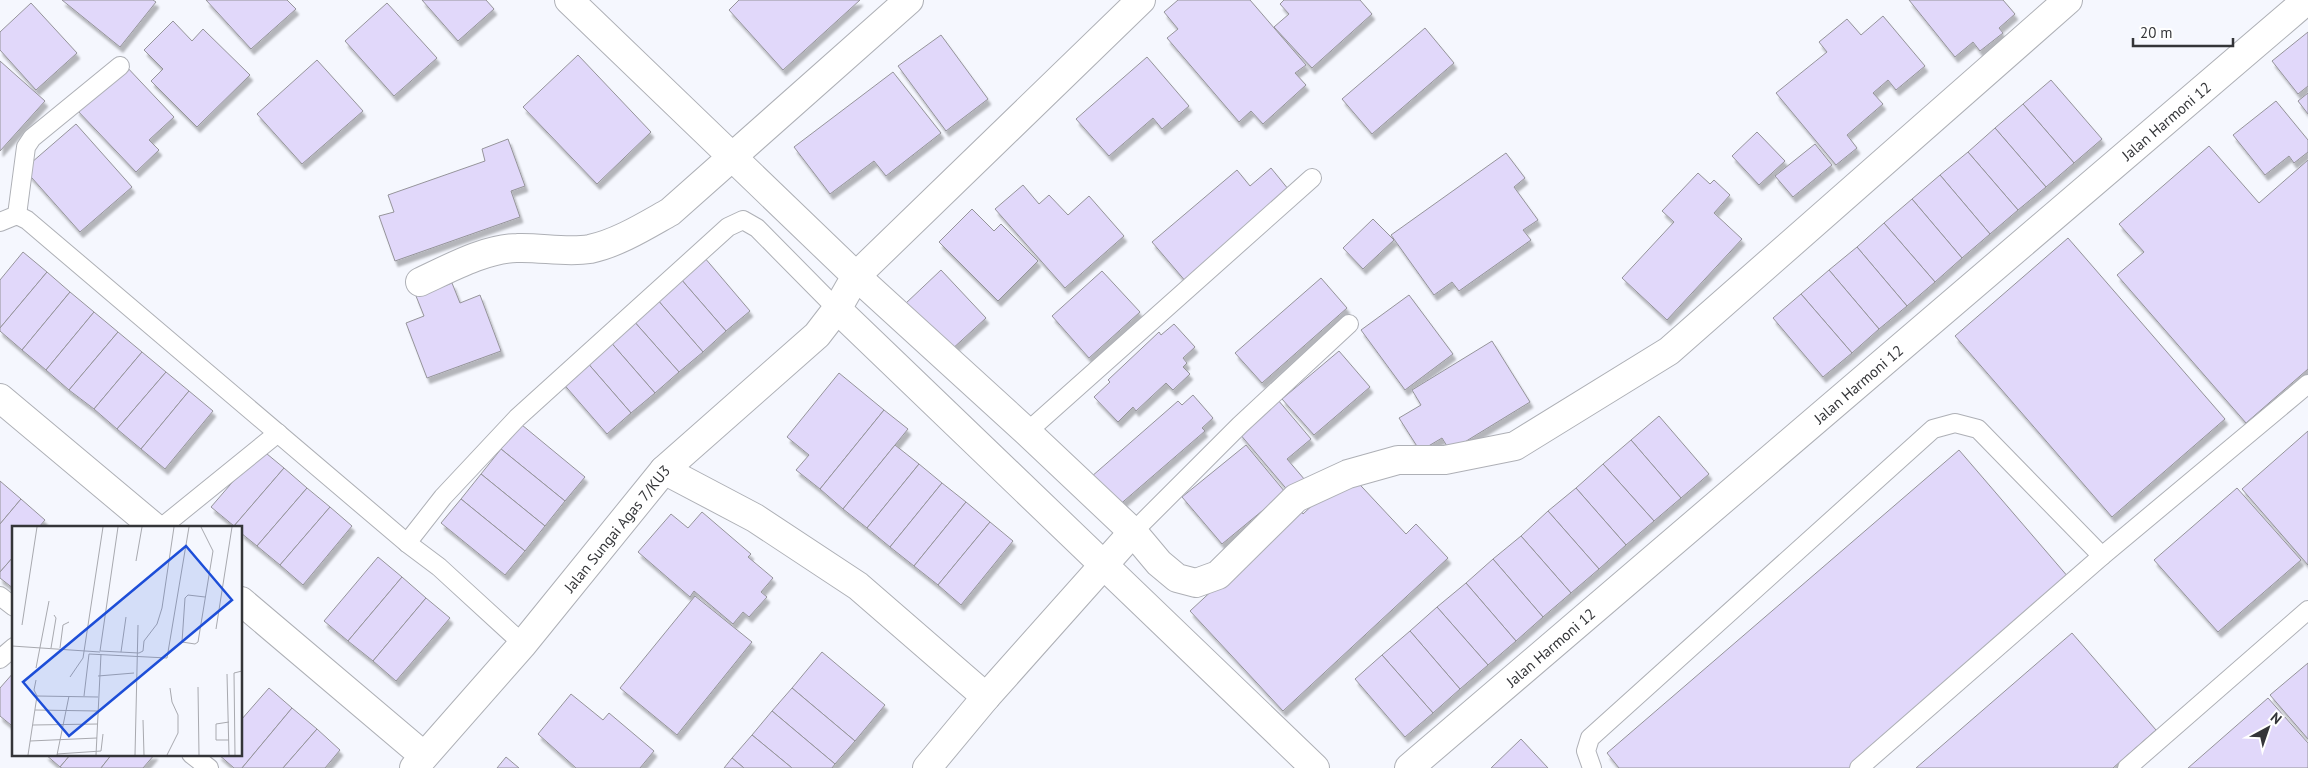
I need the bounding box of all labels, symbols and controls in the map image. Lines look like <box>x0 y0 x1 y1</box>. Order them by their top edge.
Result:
scale bar <box>2133 15 2233 47</box>
text: 20 m <box>2140 23 2173 42</box>
street label: Jalan Harmoni 12 <box>2117 77 2214 165</box>
street label: Jalan Harmoni 12 <box>1809 340 1907 428</box>
street label: Jalan Sungai Agas 7/KU3 <box>559 460 673 597</box>
inset map <box>12 526 242 756</box>
street label: Jalan Harmoni 12 <box>1501 604 1599 691</box>
north arrow <box>2243 703 2293 753</box>
text: N <box>2267 708 2286 728</box>

